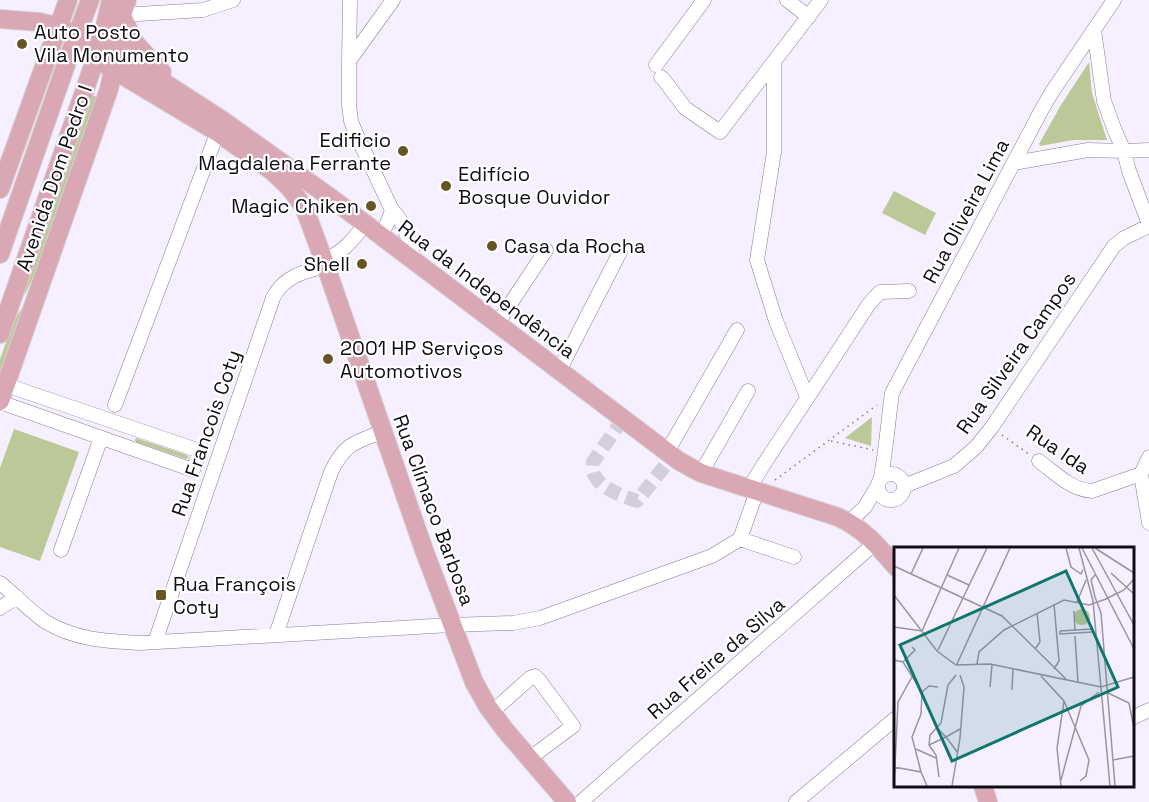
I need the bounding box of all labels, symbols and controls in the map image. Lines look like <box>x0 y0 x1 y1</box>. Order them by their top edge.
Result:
place label: Auto Posto Vila Monumento <box>34 19 189 68</box>
marker: Auto Posto Vila Monumento <box>15 37 29 51</box>
street label: Avenida Dom Pedro I <box>10 82 98 274</box>
place label: Edificio Magdalena Ferrante <box>198 127 391 176</box>
street label: Rua Oliveira Lima <box>917 134 1015 288</box>
marker: Edificio Magdalena Ferrante <box>396 144 410 158</box>
place label: Edifício Bosque Ouvidor <box>458 161 610 210</box>
marker: Edifício Bosque Ouvidor <box>439 179 453 193</box>
place label: Magic Chiken <box>231 193 359 219</box>
marker: Magic Chiken <box>364 199 378 213</box>
street label: Rua da Independência <box>393 214 581 364</box>
place label: Casa da Rocha <box>504 233 646 259</box>
marker: Casa da Rocha <box>485 239 499 253</box>
place label: Shell <box>304 251 350 277</box>
marker: Shell <box>355 257 369 271</box>
street label: Rua Silveira Campos <box>950 267 1082 439</box>
place label: 2001 HP Serviços Automotivos <box>340 335 504 384</box>
street label: Rua Francois Coty <box>165 346 247 520</box>
marker: 2001 HP Serviços Automotivos <box>321 352 335 366</box>
street label: Rua Clímaco Barbosa <box>387 411 481 609</box>
street label: Rua Ida <box>1021 418 1095 480</box>
inset map <box>894 547 1134 787</box>
place label: Rua François Coty <box>173 571 296 620</box>
marker: Rua François Coty <box>154 588 168 602</box>
street label: Rua Freire da Silva <box>642 591 790 725</box>

